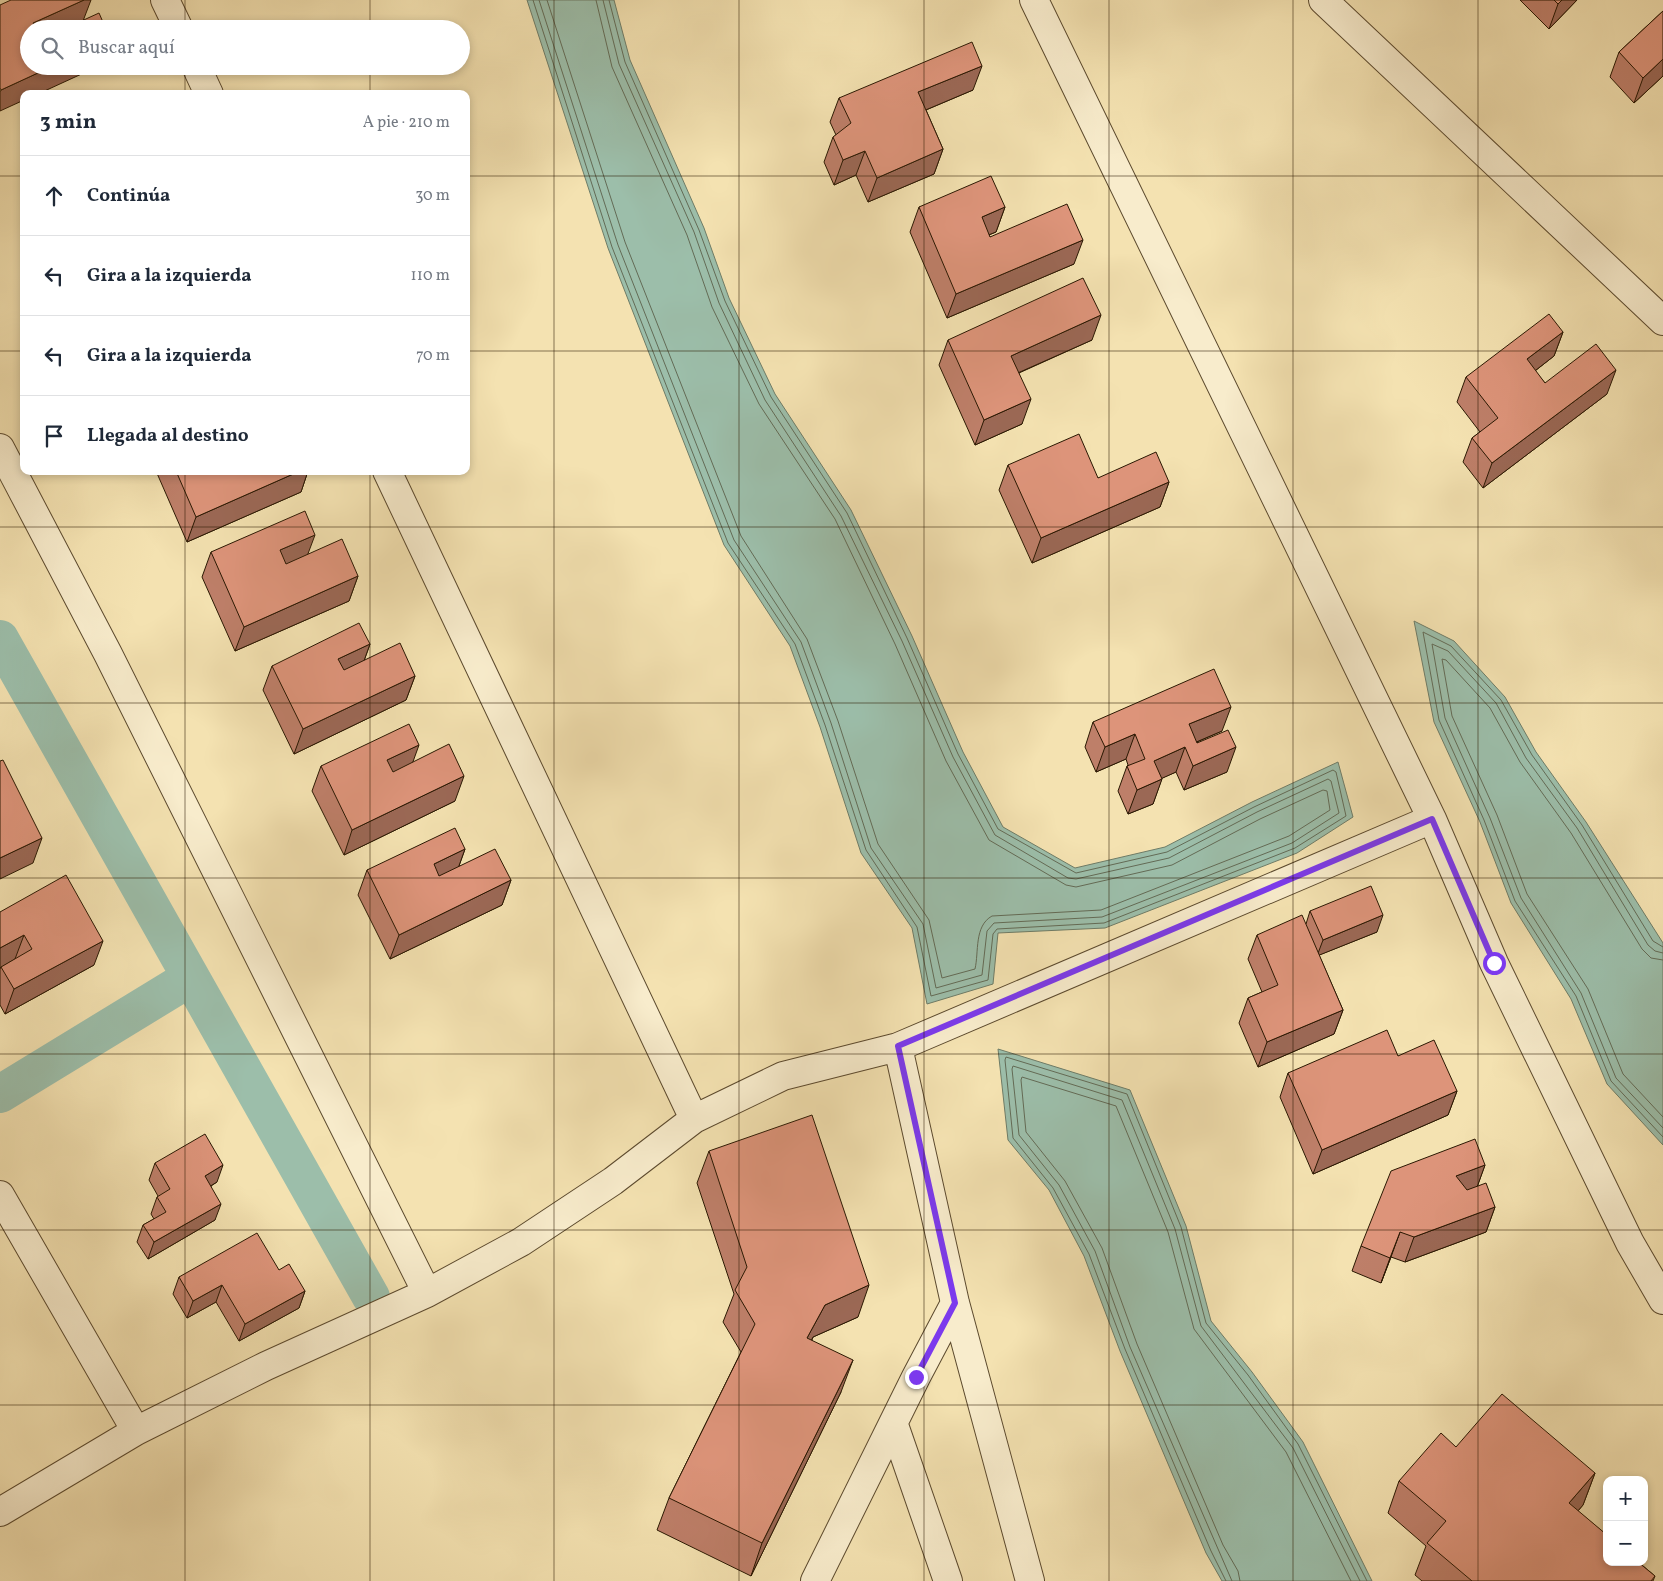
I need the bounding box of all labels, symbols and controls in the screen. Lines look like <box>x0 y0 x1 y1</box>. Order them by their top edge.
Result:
search box <box>20 20 470 75</box>
icon: search <box>38 34 66 62</box>
text: Buscar aquí <box>78 35 175 61</box>
text: 3 min <box>40 108 96 137</box>
text: A pie · 210 m <box>363 112 450 134</box>
icon: ahead <box>40 182 68 210</box>
text: Continúa <box>87 183 170 209</box>
text: 30 m <box>415 185 450 207</box>
icon: left <box>40 262 68 290</box>
text: Gira a la izquierda <box>87 263 252 289</box>
text: 110 m <box>411 265 450 287</box>
icon: left <box>40 342 68 370</box>
text: Gira a la izquierda <box>87 343 252 369</box>
text: 70 m <box>416 345 450 367</box>
icon: arrive <box>40 422 68 450</box>
text: Llegada al destino <box>87 423 249 449</box>
route start <box>1483 952 1506 975</box>
route end <box>905 1366 928 1389</box>
map controls <box>1603 1476 1648 1566</box>
button: + <box>1603 1476 1648 1521</box>
button: − <box>1603 1521 1648 1566</box>

